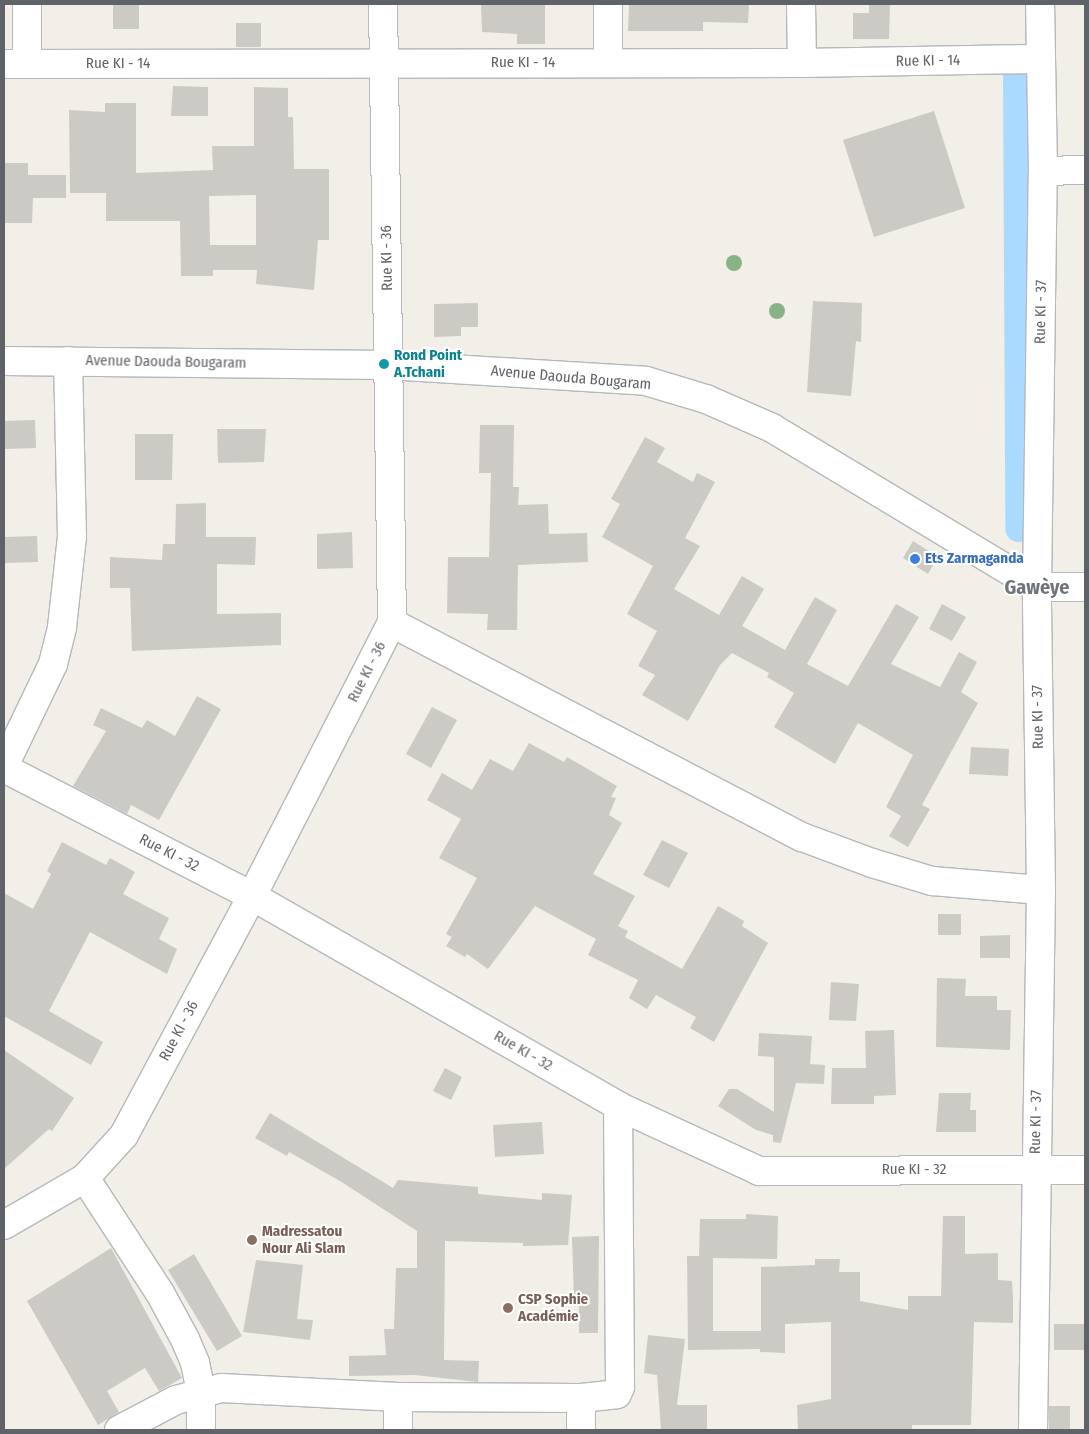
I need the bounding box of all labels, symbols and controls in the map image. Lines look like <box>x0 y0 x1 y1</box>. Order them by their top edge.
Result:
street label: Rue KI - 14 <box>896 51 960 71</box>
street label: Rue KI - 14 <box>491 54 555 72</box>
street label: Rue KI - 14 <box>86 55 150 73</box>
street label: Rue KI - 36 <box>377 225 397 291</box>
street label: Rue KI - 37 <box>1031 280 1051 344</box>
place label: Rond Point A.Tchani <box>394 346 462 381</box>
street label: Avenue Daouda Bougaram <box>85 352 247 372</box>
marker: Rond Point A.Tchani <box>378 358 390 370</box>
street label: Avenue Daouda Bougaram <box>490 362 652 394</box>
place label: Ets Zarmaganda <box>925 550 1024 568</box>
marker: Ets Zarmaganda <box>909 553 921 565</box>
district label: Gawèye <box>1005 575 1069 599</box>
street label: Rue KI - 36 <box>344 639 390 705</box>
street label: Rue KI - 37 <box>1028 685 1048 749</box>
street label: Rue KI - 32 <box>136 830 202 876</box>
street label: Rue KI - 36 <box>156 998 202 1064</box>
street label: Rue KI - 32 <box>490 1027 556 1075</box>
street label: Rue KI - 37 <box>1026 1090 1046 1154</box>
street label: Rue KI - 32 <box>882 1161 946 1179</box>
place label: Madressatou Nour Ali Slam <box>262 1222 345 1257</box>
marker: Madressatou Nour Ali Slam <box>246 1234 258 1246</box>
place label: CSP Sophie Académie <box>518 1290 588 1325</box>
marker: CSP Sophie Académie <box>502 1302 514 1314</box>

